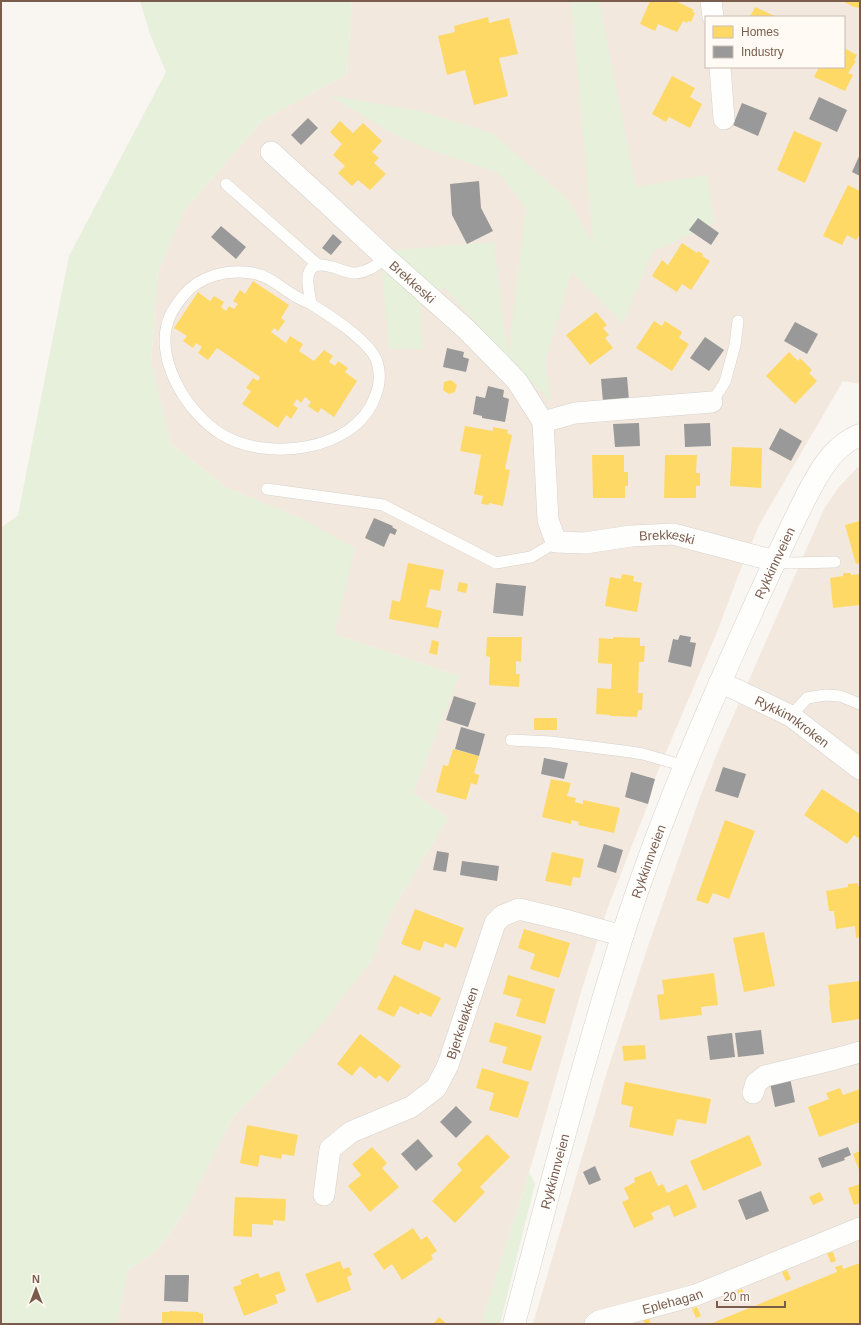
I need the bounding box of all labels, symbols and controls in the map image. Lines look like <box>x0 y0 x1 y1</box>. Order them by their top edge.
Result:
legend <box>705 16 845 68</box>
text: Homes <box>741 25 779 39</box>
text: Industry <box>741 45 784 59</box>
street label: Brekkeski <box>387 257 439 306</box>
street label: Rykkinnveien <box>751 525 798 601</box>
street label: Brekkeski <box>639 527 697 547</box>
street label: Rykkinnkroken <box>753 692 832 750</box>
street label: Rykkinnveien <box>628 822 668 900</box>
street label: Bjerkeløkken <box>443 985 481 1061</box>
street label: Rykkinnveien <box>537 1132 572 1211</box>
north arrow <box>16 1269 56 1309</box>
text: N <box>32 1273 40 1285</box>
scale bar <box>717 1283 785 1309</box>
street label: Eplehagan <box>640 1286 705 1317</box>
text: 20 m <box>723 1290 750 1304</box>

